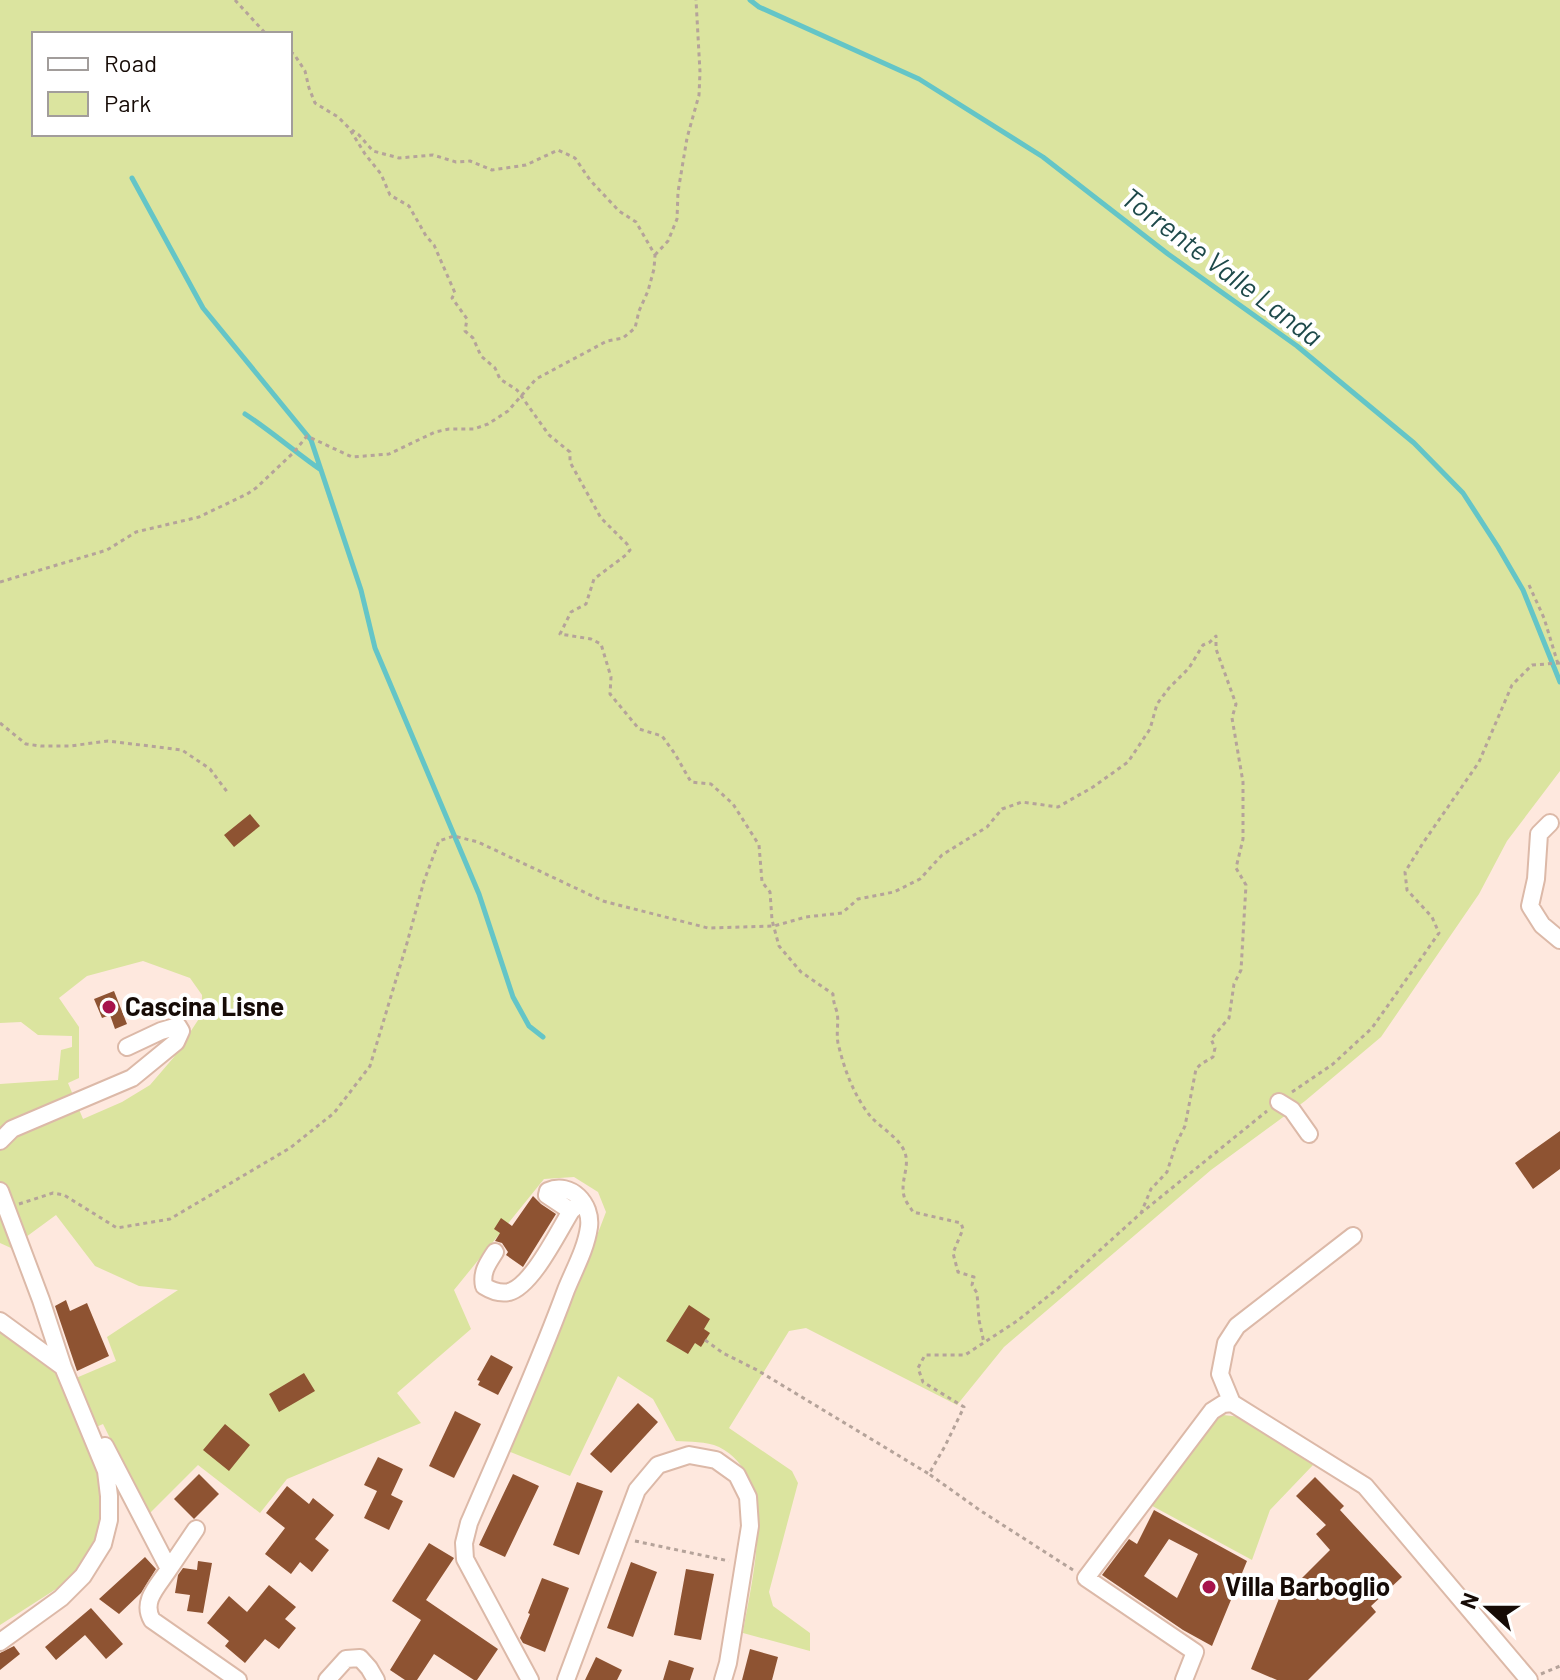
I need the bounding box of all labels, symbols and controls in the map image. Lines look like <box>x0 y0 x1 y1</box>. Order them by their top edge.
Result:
legend <box>32 32 292 136</box>
text: Road <box>104 48 157 77</box>
text: Park <box>104 88 151 117</box>
water label: Torrente Valle Landa <box>1115 180 1330 353</box>
place label: Cascina Lisne <box>125 990 284 1021</box>
marker: Cascina Lisne <box>100 998 118 1016</box>
north arrow <box>1448 1568 1528 1648</box>
place label: Villa Barboglio <box>1225 1570 1390 1601</box>
marker: Villa Barboglio <box>1200 1578 1218 1596</box>
text: N <box>1454 1589 1483 1612</box>

